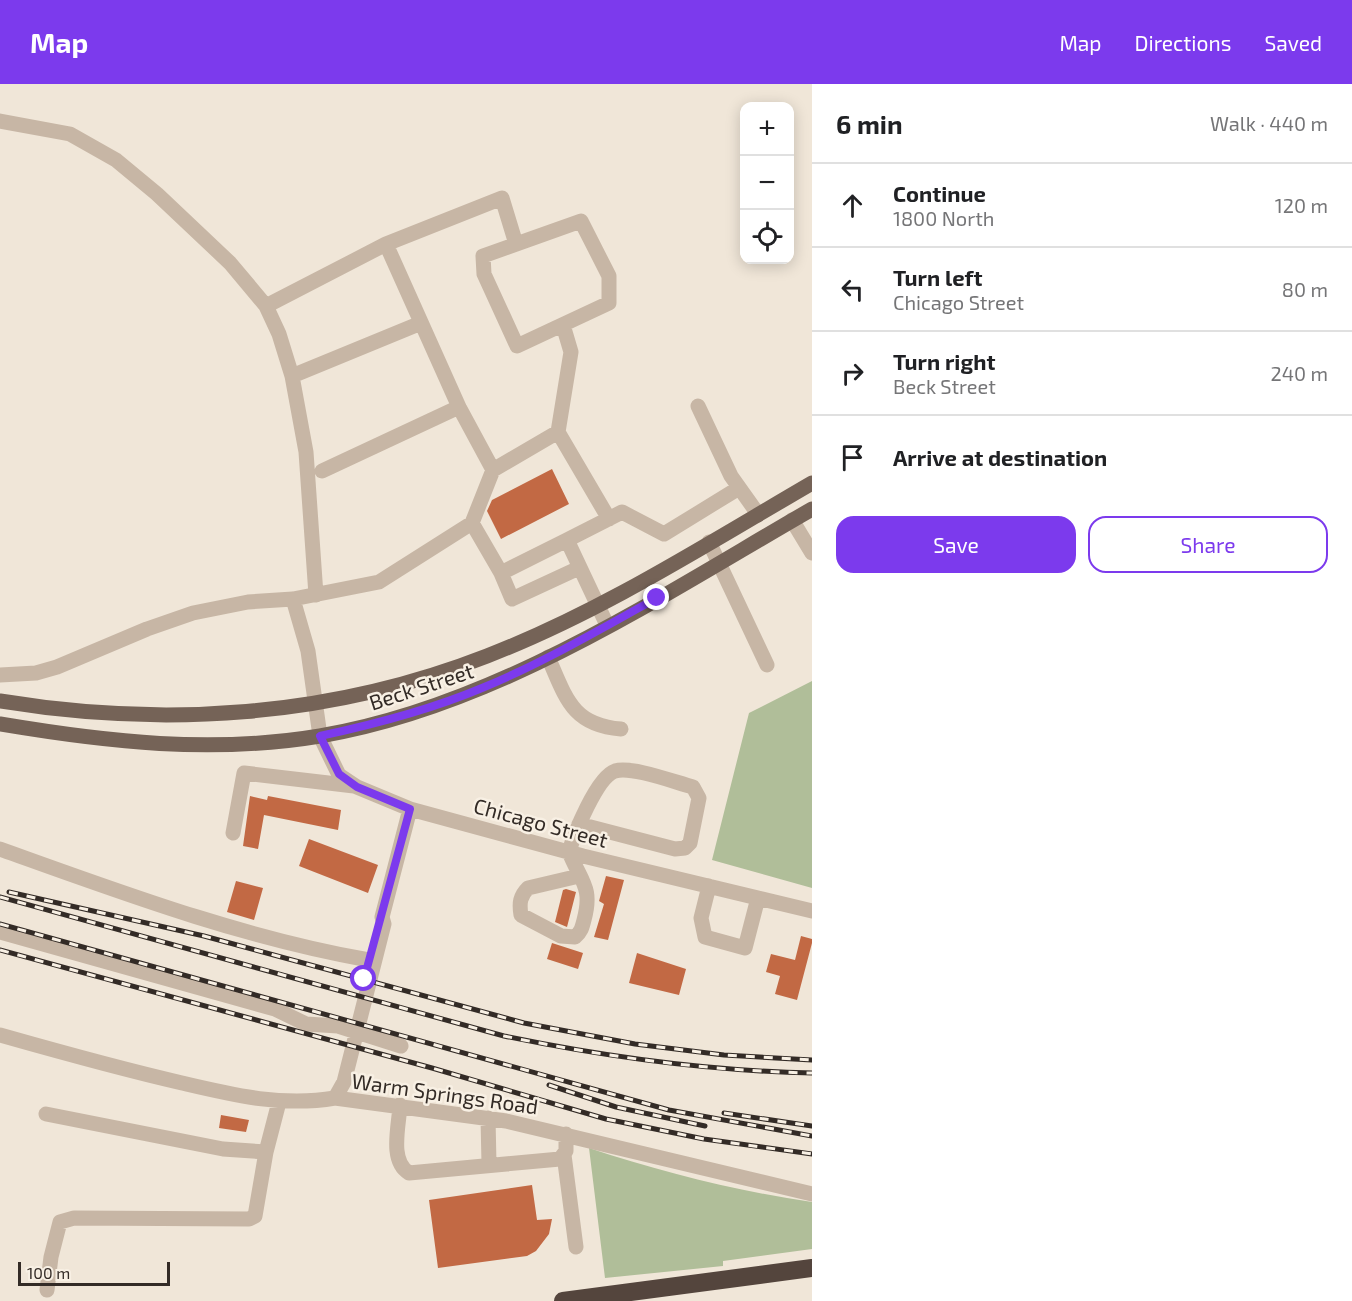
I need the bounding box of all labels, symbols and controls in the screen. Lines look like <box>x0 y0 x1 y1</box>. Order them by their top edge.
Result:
text: Map <box>30 25 88 59</box>
text: Map <box>1059 30 1102 55</box>
text: Directions <box>1135 30 1231 55</box>
text: Saved <box>1264 30 1322 55</box>
map controls <box>740 102 794 264</box>
button: + <box>740 102 794 156</box>
text: 6 min <box>836 108 903 139</box>
text: Walk · 440 m <box>1210 111 1328 135</box>
button: − <box>740 156 794 210</box>
text: Continue <box>893 180 986 206</box>
icon: ahead <box>836 189 869 222</box>
text: 120 m <box>1275 193 1328 217</box>
text: 1800 North <box>893 206 994 230</box>
button: locate <box>740 210 794 264</box>
text: Turn left <box>893 264 982 290</box>
icon: left <box>836 273 869 306</box>
text: 80 m <box>1282 277 1328 301</box>
text: Chicago Street <box>893 290 1024 314</box>
text: Turn right <box>893 348 995 374</box>
icon: right <box>836 357 869 390</box>
text: 240 m <box>1270 361 1328 385</box>
text: Beck Street <box>893 374 996 398</box>
icon: arrive <box>836 441 869 474</box>
text: Arrive at destination <box>893 444 1107 470</box>
button: Save <box>836 516 1076 573</box>
button: Share <box>1088 516 1328 573</box>
route end <box>643 584 669 610</box>
street label: Beck Street <box>366 657 476 715</box>
street label: Chicago Street <box>471 792 611 852</box>
route start <box>350 965 376 991</box>
street label: Warm Springs Road <box>350 1068 540 1118</box>
scale bar <box>18 1259 170 1286</box>
text: 100 m <box>27 1263 70 1282</box>

